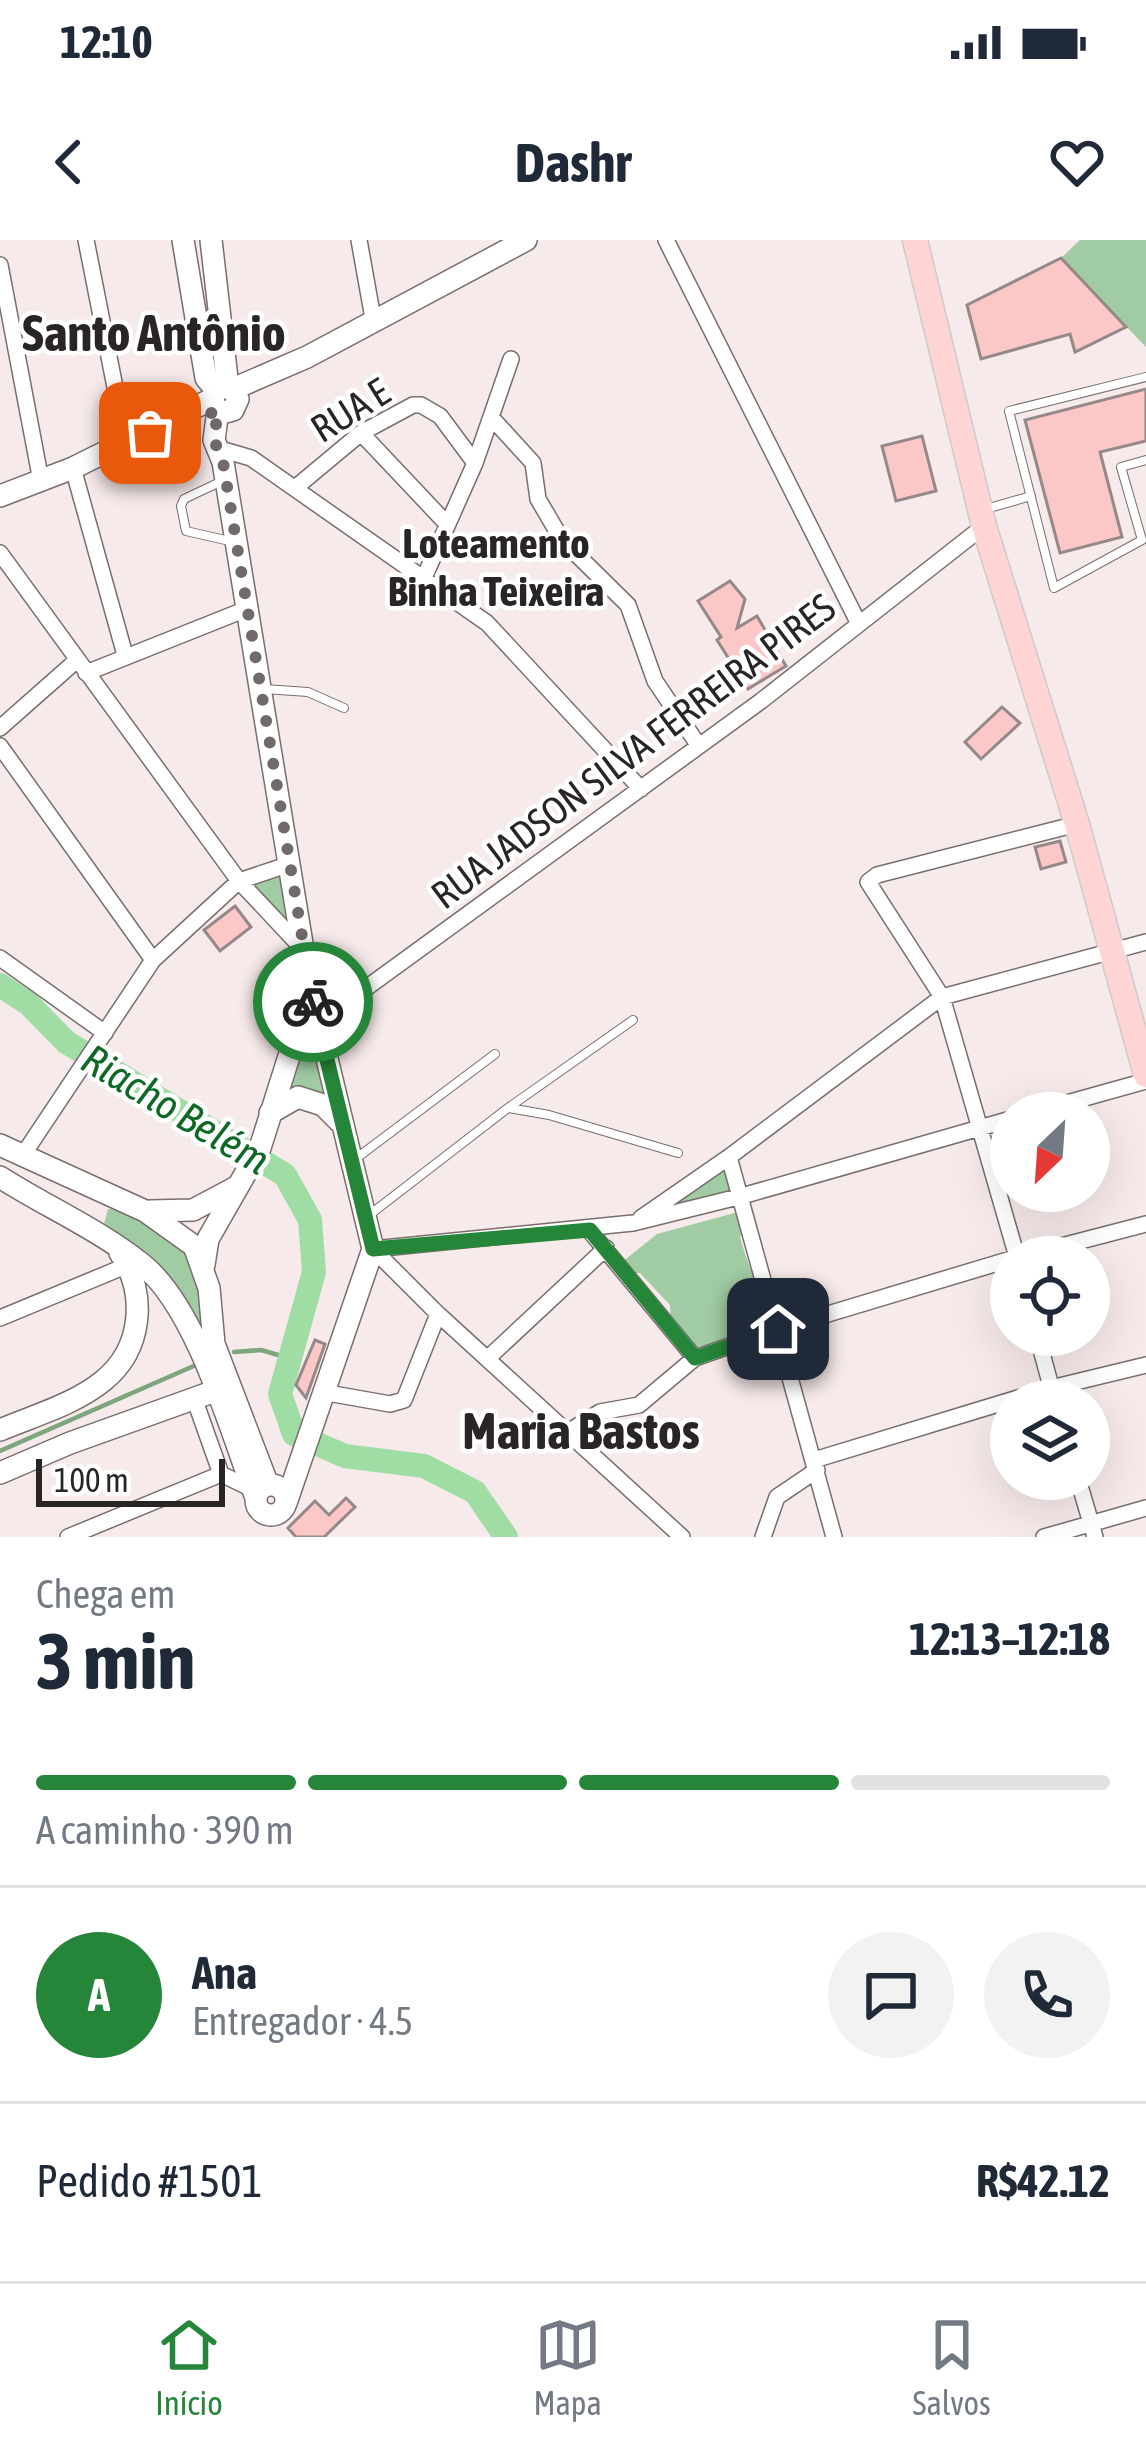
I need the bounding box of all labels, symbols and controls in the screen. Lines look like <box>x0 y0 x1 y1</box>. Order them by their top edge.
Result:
text: 12:10 <box>60 16 153 68</box>
icon: back <box>36 129 102 195</box>
icon: heart <box>1044 129 1110 195</box>
text: Dashr <box>515 132 631 193</box>
district label: Santo Antônio <box>22 303 286 362</box>
street label: RUA E <box>303 369 397 451</box>
pin <box>99 382 201 484</box>
icon: bag <box>117 400 183 466</box>
district label: Loteamento Binha Teixeira <box>388 519 604 615</box>
street label: RUA JADSON SILVA FERREIRA PIRES <box>423 585 843 917</box>
courier <box>253 942 373 1062</box>
icon: bike <box>280 969 346 1035</box>
water label: Riacho Belém <box>73 1034 279 1184</box>
north arrow <box>990 1092 1110 1212</box>
map controls <box>990 1092 1110 1500</box>
button: locate <box>990 1236 1110 1356</box>
pin <box>727 1278 829 1380</box>
icon: home <box>745 1296 811 1362</box>
button: layers <box>990 1380 1110 1500</box>
district label: Maria Bastos <box>462 1401 700 1460</box>
scale bar <box>36 1453 225 1506</box>
text: 100 m <box>54 1461 129 1499</box>
text: Chega em <box>36 1572 175 1616</box>
text: 12:13–12:18 <box>909 1613 1110 1665</box>
text: 3 min <box>36 1616 195 1706</box>
text: A caminho · 390 m <box>36 1808 294 1852</box>
button: chat <box>828 1932 954 2058</box>
button: phone <box>984 1932 1110 2058</box>
text: Ana <box>192 1947 257 1999</box>
text: A <box>88 1969 110 2021</box>
text: Entregador · 4.5 <box>192 1999 413 2043</box>
text: Pedido #1501 <box>36 2155 263 2207</box>
text: R$42.12 <box>976 2155 1110 2207</box>
tab: Início <box>155 2312 223 2422</box>
tab: Mapa <box>533 2312 602 2422</box>
tab: Salvos <box>913 2312 991 2422</box>

